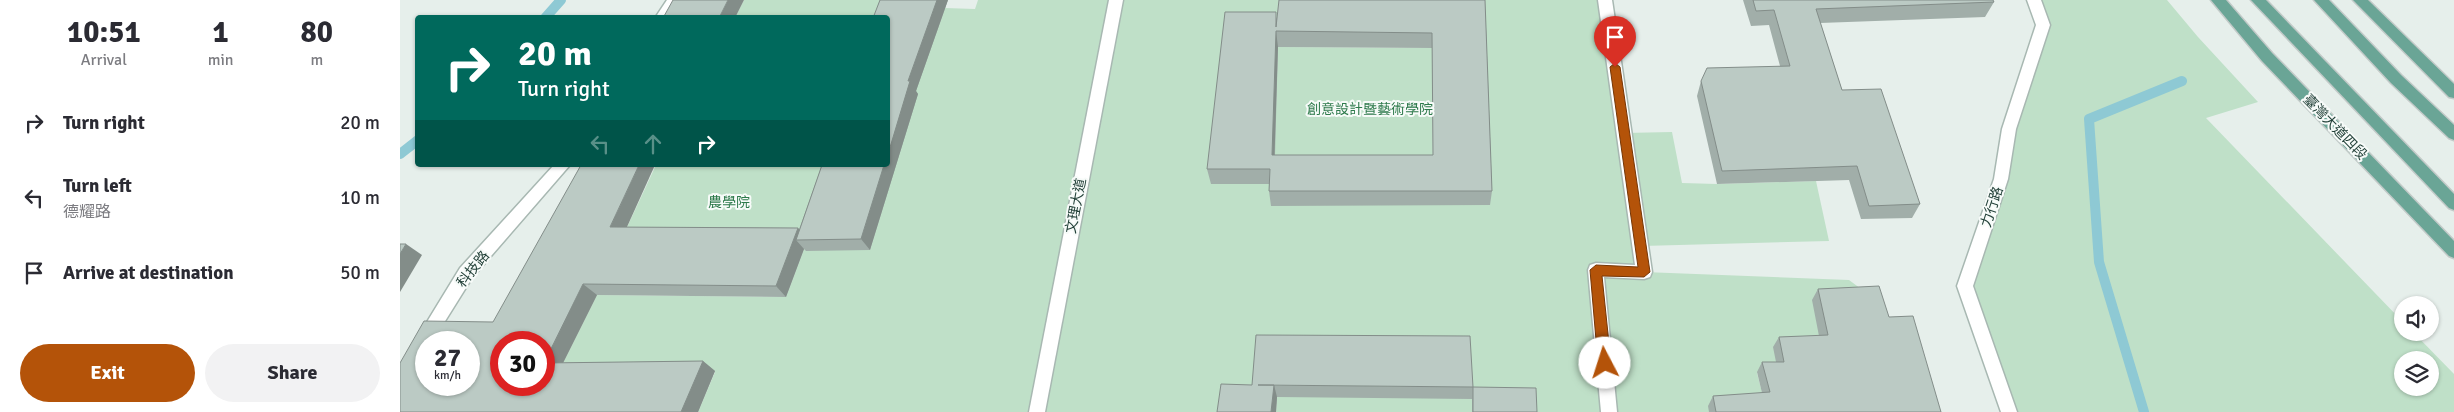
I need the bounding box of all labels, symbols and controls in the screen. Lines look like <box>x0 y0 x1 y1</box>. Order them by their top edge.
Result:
text: 10:51 <box>67 14 141 51</box>
text: 1 <box>213 14 229 51</box>
text: 80 <box>301 14 333 51</box>
pin <box>1594 16 1636 67</box>
icon: arrive <box>1601 23 1629 51</box>
text: 20 m <box>518 32 592 75</box>
icon: right <box>435 35 500 100</box>
text: Arrival <box>81 50 127 70</box>
text: min <box>208 50 234 70</box>
text: m <box>310 50 323 70</box>
text: Turn right <box>518 75 610 102</box>
street label: 臺灣大道四段 <box>2300 91 2370 163</box>
park label: 創意設計暨藝術學院 <box>1307 101 1433 118</box>
icon: right <box>20 109 48 137</box>
text: Turn right <box>63 111 145 135</box>
text: 20 m <box>340 111 380 135</box>
icon: left <box>586 130 614 158</box>
icon: ahead <box>639 130 667 158</box>
icon: right <box>692 130 720 158</box>
text: Turn left <box>63 174 132 198</box>
street label: 文理大道 <box>1062 177 1090 235</box>
icon: left <box>20 184 48 212</box>
street label: 力行路 <box>1977 184 2007 230</box>
text: 10 m <box>340 186 380 210</box>
park label: 農學院 <box>708 194 750 211</box>
text: 德耀路 <box>63 202 111 222</box>
street label: 科技路 <box>453 247 493 291</box>
icon: arrive <box>20 259 48 287</box>
text: Arrive at destination <box>63 261 234 285</box>
text: 50 m <box>340 261 380 285</box>
map controls <box>2394 296 2439 396</box>
button: sound <box>2394 296 2439 341</box>
speed limit sign: 30 <box>490 331 555 396</box>
position arrow <box>1578 336 1630 388</box>
text: 27 <box>434 342 461 373</box>
button: Exit <box>20 344 195 402</box>
button: Share <box>205 344 380 402</box>
button: layers <box>2394 351 2439 396</box>
text: km/h <box>434 368 461 383</box>

